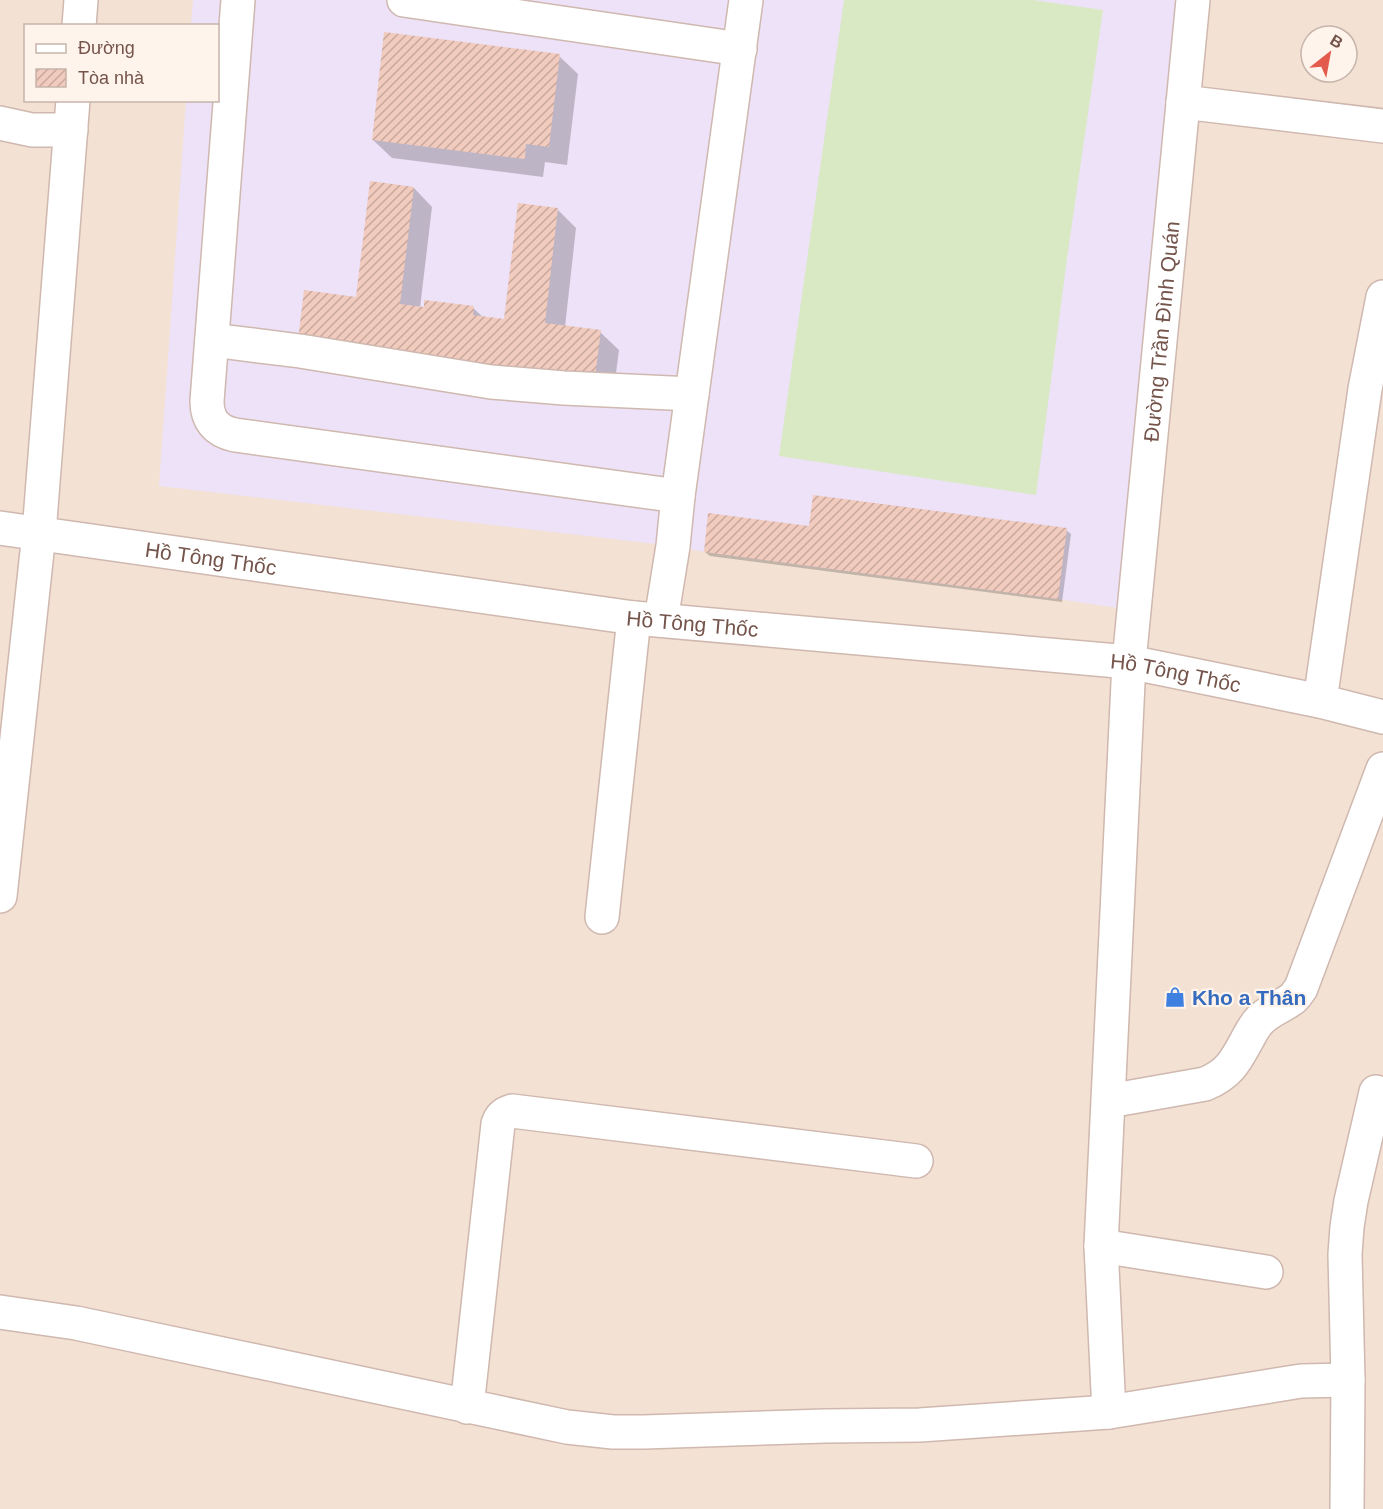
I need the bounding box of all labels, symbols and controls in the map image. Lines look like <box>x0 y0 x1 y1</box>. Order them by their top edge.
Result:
legend <box>24 24 219 102</box>
north arrow <box>1299 24 1359 84</box>
text: B <box>1327 31 1346 52</box>
text: Đường <box>78 38 135 58</box>
text: Tòa nhà <box>78 68 145 88</box>
street label: Đường Trần Đình Quán <box>1139 220 1183 443</box>
street label: Hồ Tông Thốc <box>144 537 278 579</box>
street label: Hồ Tông Thốc <box>625 606 759 641</box>
street label: Hồ Tông Thốc <box>1110 649 1243 696</box>
shop icon: Kho a Thân <box>1163 985 1187 1009</box>
place label: Kho a Thân <box>1192 986 1306 1009</box>

